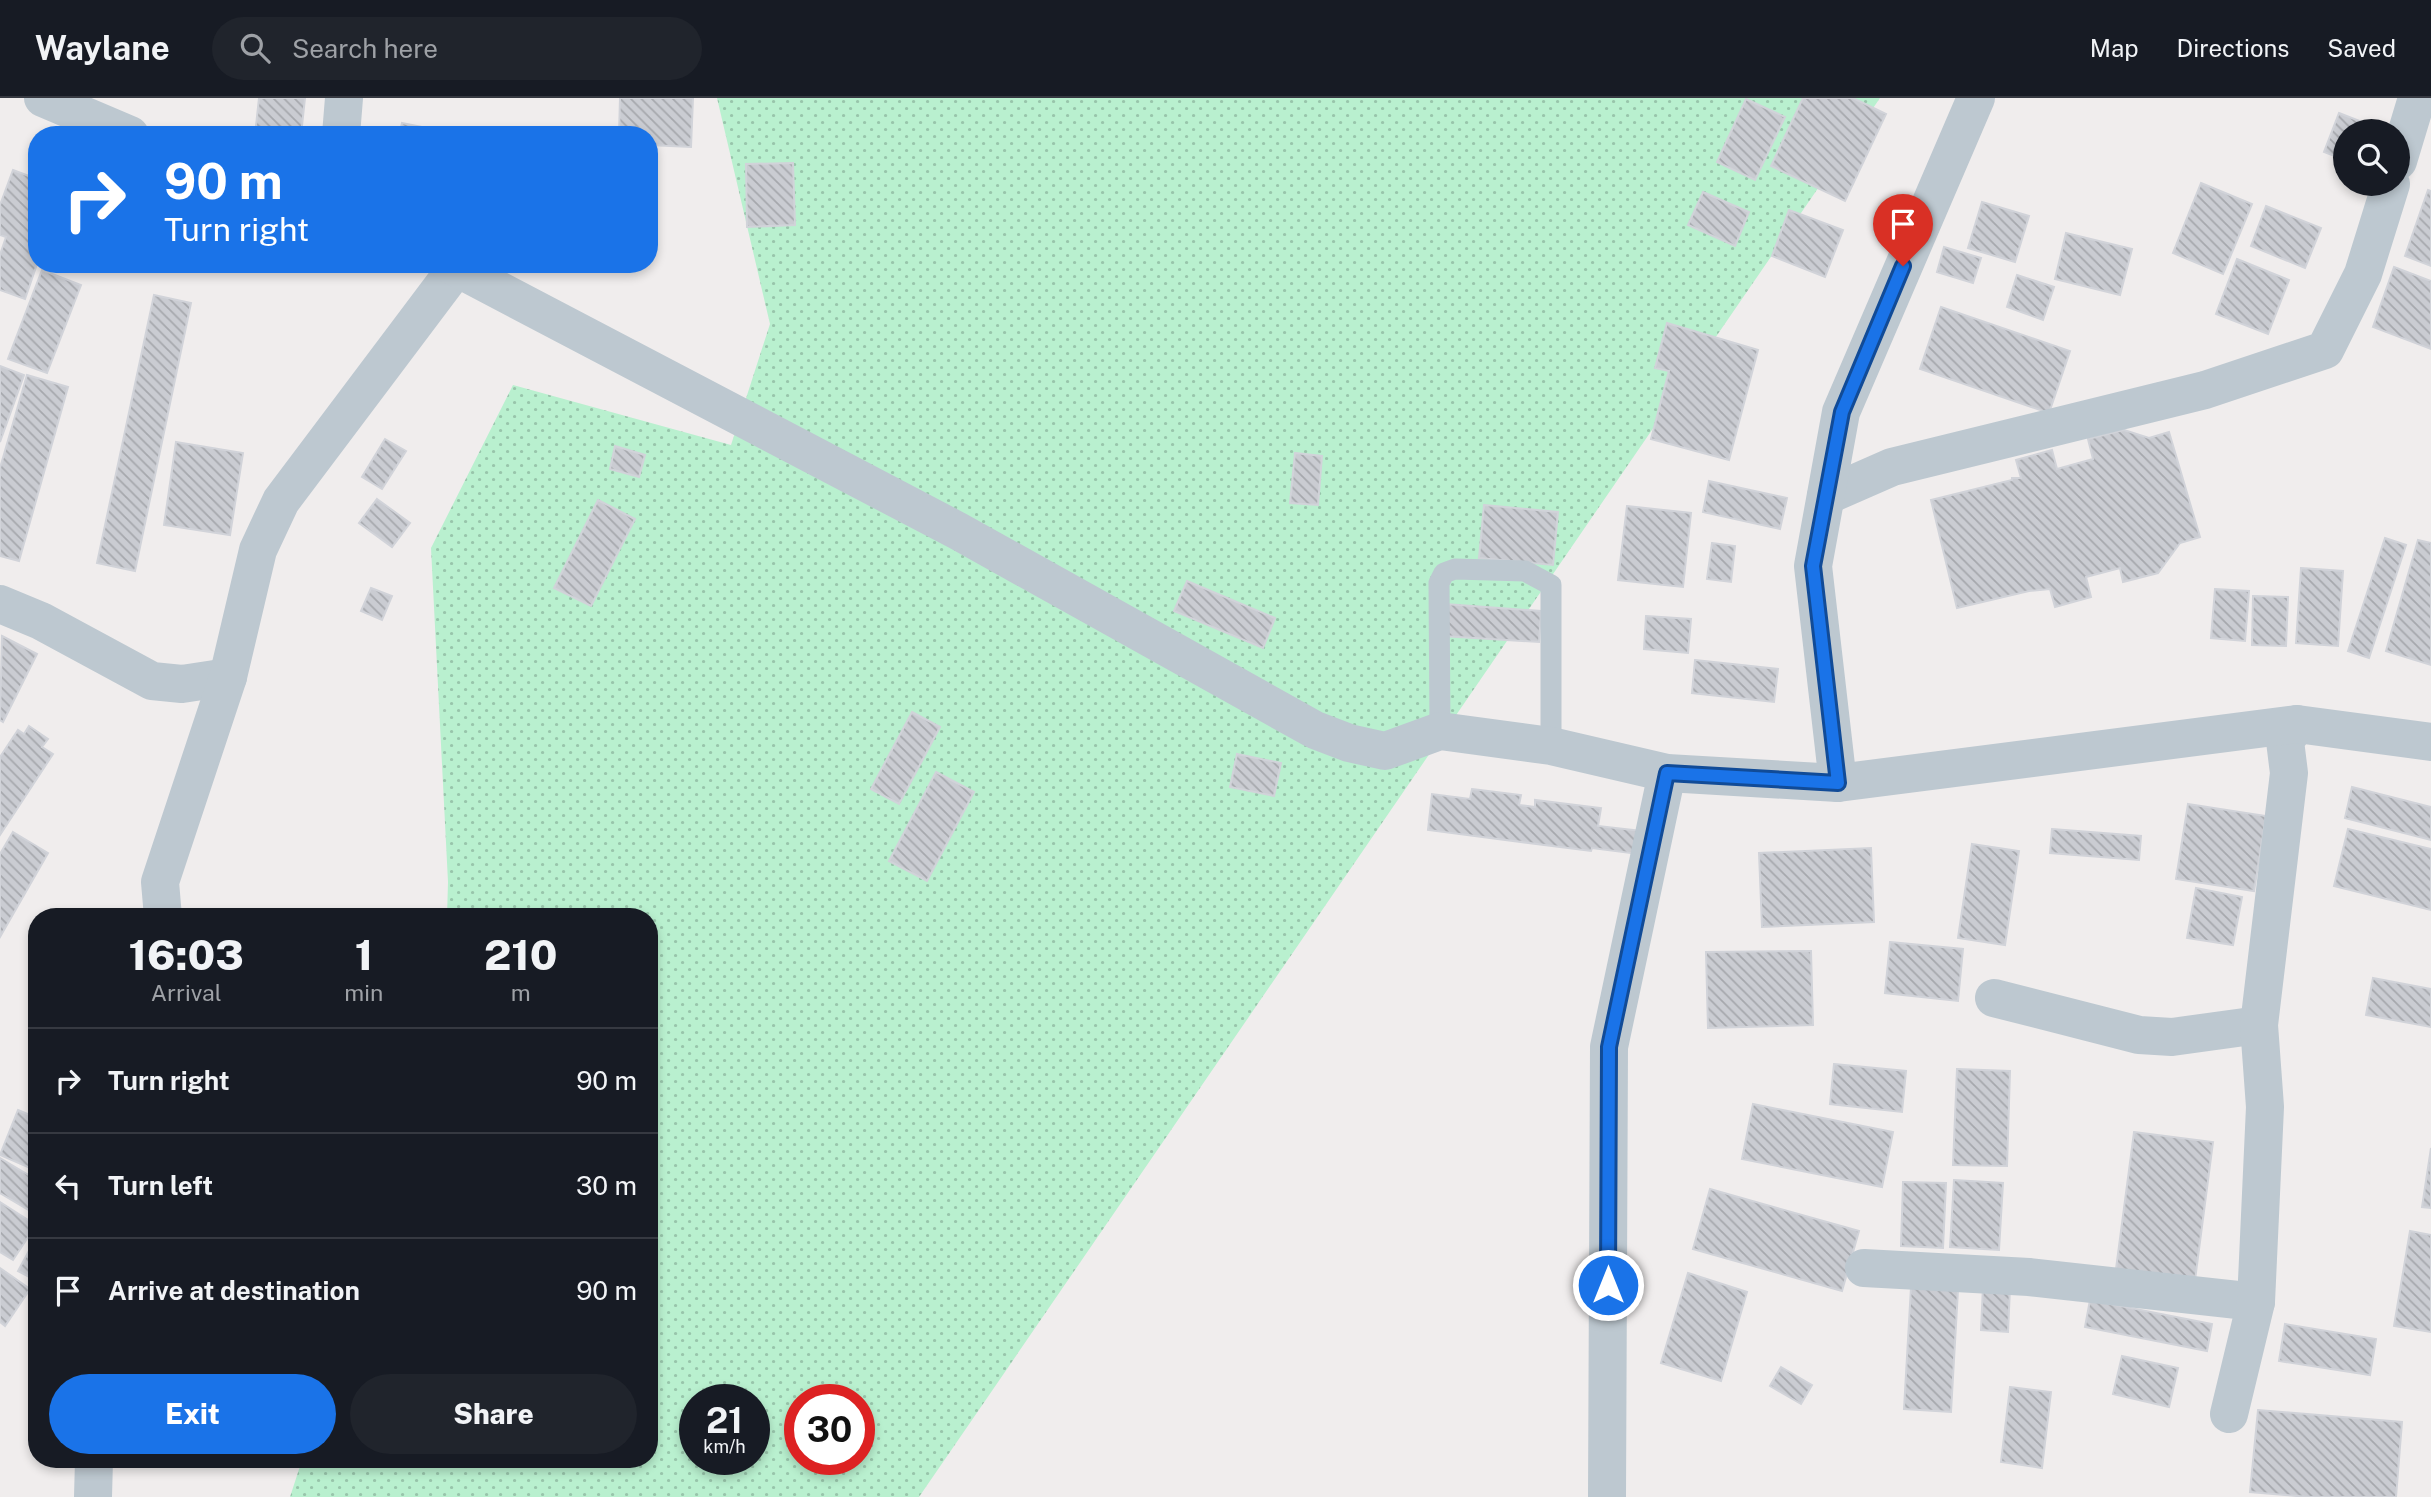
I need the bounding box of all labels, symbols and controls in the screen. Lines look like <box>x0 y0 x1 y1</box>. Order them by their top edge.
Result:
search box <box>212 17 702 80</box>
text: Waylane <box>35 29 170 67</box>
icon: search <box>236 29 274 67</box>
text: Search here <box>292 33 438 64</box>
text: Map <box>2090 34 2139 62</box>
text: Directions <box>2177 34 2289 62</box>
text: Saved <box>2327 34 2396 62</box>
map controls <box>2333 119 2410 196</box>
button: search <box>2333 119 2410 196</box>
text: 90 m <box>164 152 283 210</box>
icon: right <box>49 154 140 245</box>
pin <box>1873 194 1933 266</box>
icon: arrive <box>1884 205 1922 243</box>
text: Turn right <box>164 211 309 248</box>
text: 16:03 <box>129 930 244 979</box>
text: 1 <box>355 930 373 979</box>
text: 210 <box>484 930 557 979</box>
text: Arrival <box>151 979 222 1006</box>
text: min <box>344 979 383 1006</box>
text: m <box>511 979 531 1006</box>
icon: right <box>49 1062 87 1100</box>
text: Turn right <box>108 1065 230 1096</box>
text: 90 m <box>576 1065 637 1096</box>
icon: left <box>49 1167 87 1205</box>
text: Turn left <box>108 1170 213 1201</box>
text: 30 m <box>576 1170 637 1201</box>
position arrow <box>1571 1248 1645 1322</box>
icon: arrive <box>49 1272 87 1310</box>
text: Arrive at destination <box>108 1275 360 1306</box>
text: 90 m <box>576 1275 637 1306</box>
button: Exit <box>49 1374 336 1454</box>
button: Share <box>350 1374 637 1454</box>
speed limit sign: 30 <box>784 1384 875 1475</box>
text: 21 <box>706 1400 743 1441</box>
text: km/h <box>703 1436 746 1457</box>

